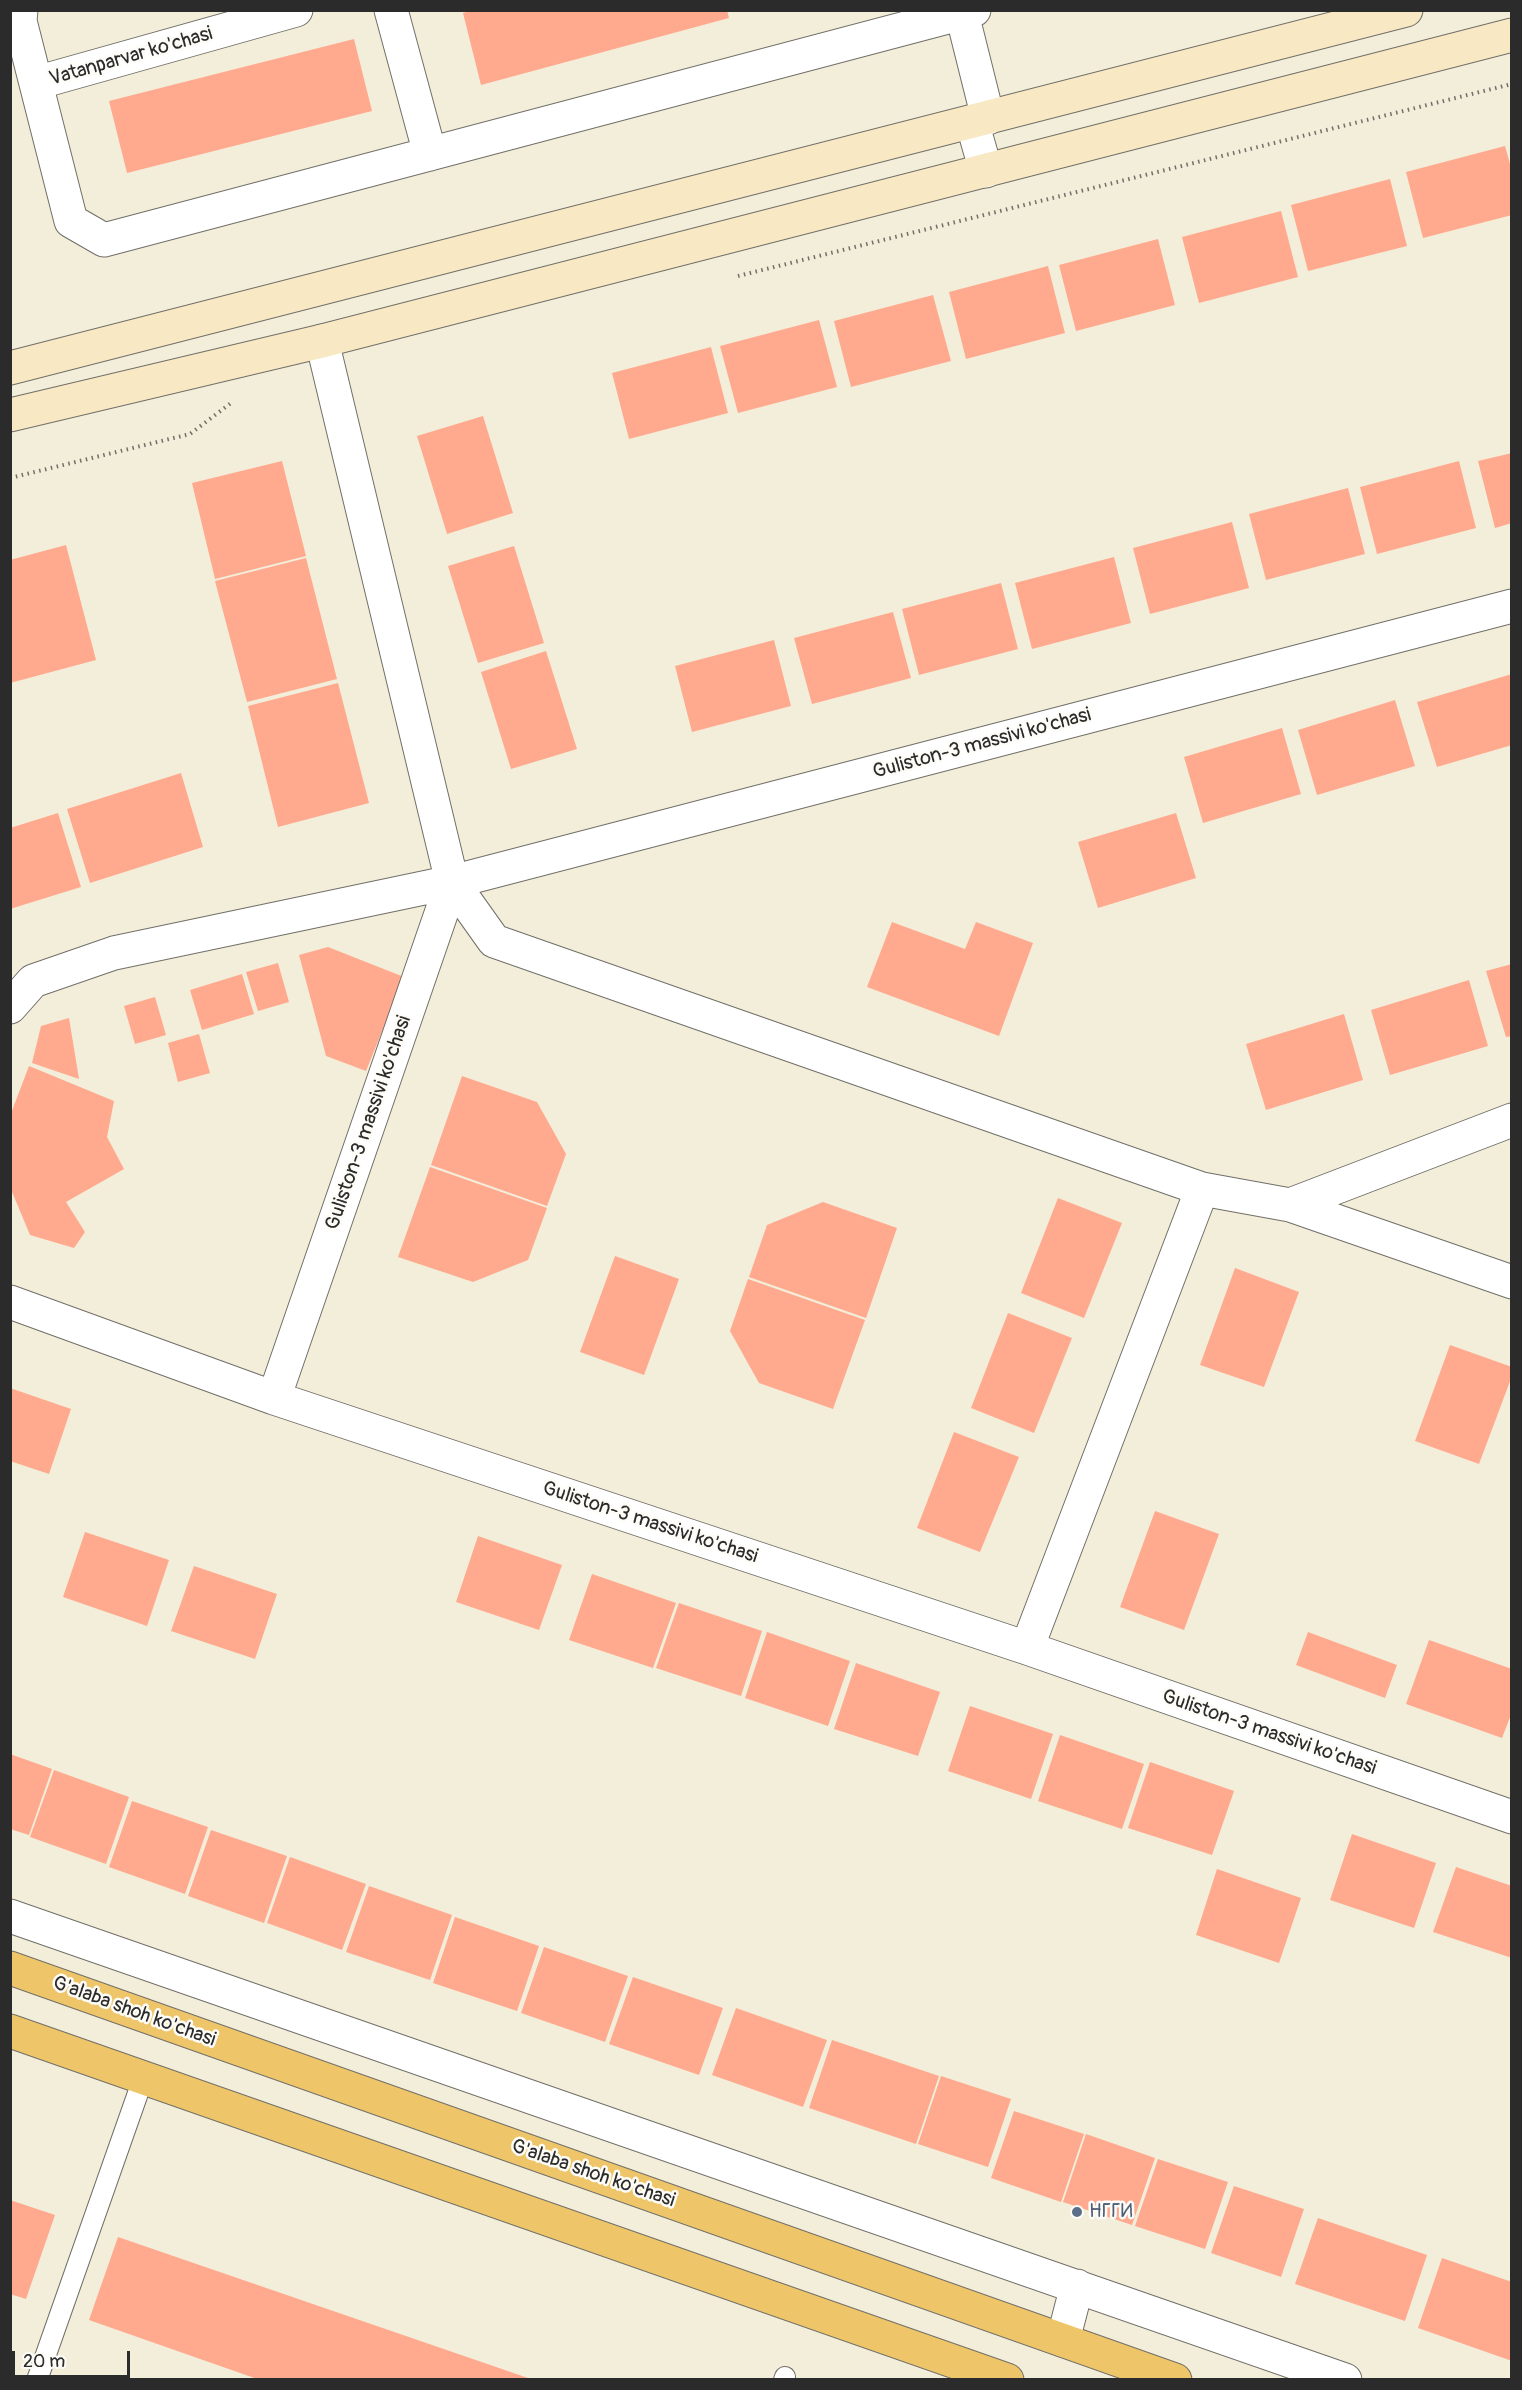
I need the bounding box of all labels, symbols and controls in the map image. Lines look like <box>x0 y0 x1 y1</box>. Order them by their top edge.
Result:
street label: Vatanparvar ko'chasi <box>47 22 215 92</box>
street label: Guliston-3 massivi ko'chasi <box>870 703 1094 785</box>
street label: Guliston-3 massivi ko'chasi <box>321 1013 417 1233</box>
street label: Guliston-3 massivi ko'chasi <box>539 1477 761 1569</box>
street label: Guliston-3 massivi ko'chasi <box>1159 1685 1379 1781</box>
street label: G'alaba shoh ko'chasi <box>49 1971 219 2053</box>
street label: G'alaba shoh ko'chasi <box>508 2135 678 2213</box>
place label: НГГИ <box>1089 2200 1133 2224</box>
marker: НГГИ <box>1070 2205 1084 2219</box>
scale bar <box>15 2339 134 2377</box>
text: 20 m <box>23 2350 65 2373</box>

